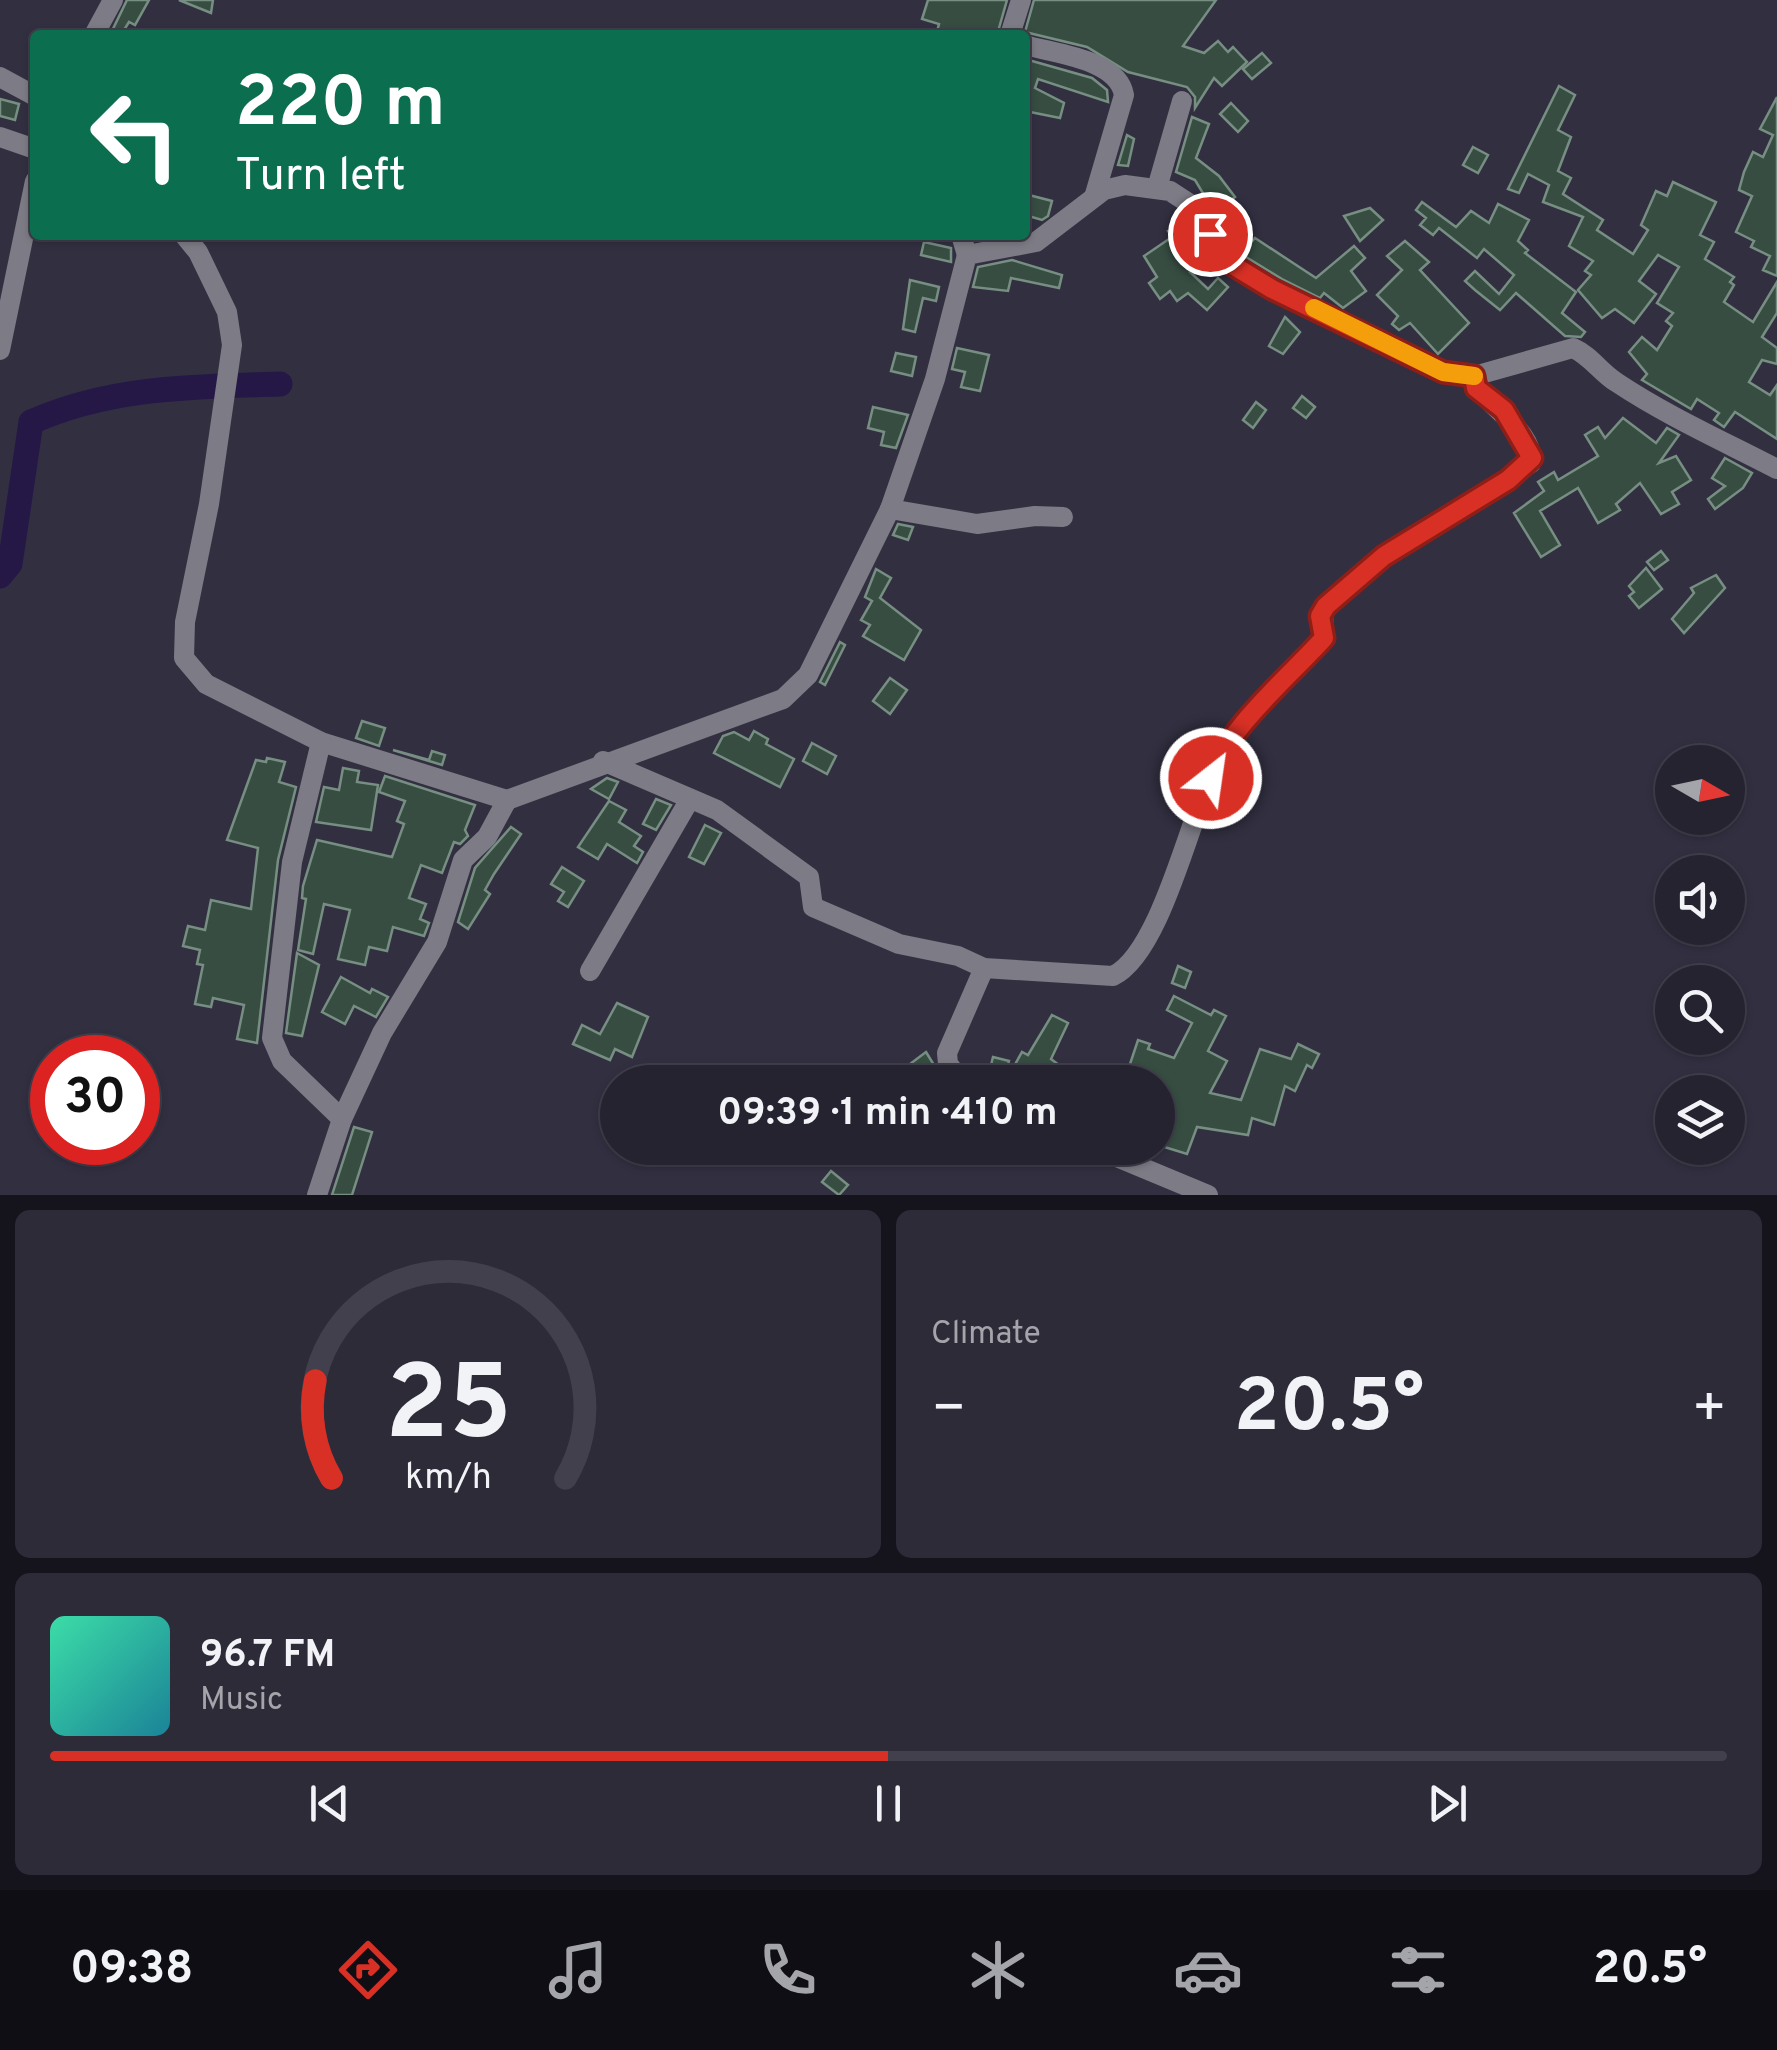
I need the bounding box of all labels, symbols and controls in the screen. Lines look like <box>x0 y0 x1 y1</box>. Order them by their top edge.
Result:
text: 220 m <box>235 62 445 151</box>
icon: left <box>70 70 200 200</box>
text: Turn left <box>235 149 406 206</box>
pin <box>1168 192 1253 277</box>
icon: arrive <box>1183 207 1238 262</box>
position arrow <box>1159 726 1263 830</box>
north arrow <box>1655 745 1745 835</box>
map controls <box>1655 745 1745 1165</box>
button: sound <box>1655 855 1745 945</box>
button: search <box>1655 965 1745 1055</box>
speed limit sign: 30 <box>30 1035 160 1165</box>
button: layers <box>1655 1075 1745 1165</box>
text: 09:39 · 1 min · 410 m <box>717 1090 1058 1139</box>
text: Climate <box>931 1315 1041 1355</box>
text: 25 <box>384 1344 512 1476</box>
text: 20.5° <box>1234 1363 1424 1458</box>
text: − <box>931 1376 966 1446</box>
text: + <box>1692 1376 1727 1446</box>
text: km/h <box>405 1456 491 1502</box>
text: 96.7 FM <box>200 1632 335 1681</box>
text: Music <box>200 1681 283 1721</box>
icon: previous <box>302 1776 357 1831</box>
icon: pause <box>861 1776 916 1831</box>
icon: next <box>1420 1776 1475 1831</box>
icon: directions <box>333 1935 403 2005</box>
icon: music <box>543 1935 613 2005</box>
icon: phone <box>753 1935 823 2005</box>
icon: climate <box>963 1935 1033 2005</box>
icon: car <box>1173 1935 1243 2005</box>
icon: filters <box>1383 1935 1453 2005</box>
text: 09:38 <box>70 1942 193 1999</box>
text: 20.5° <box>1593 1942 1707 1999</box>

